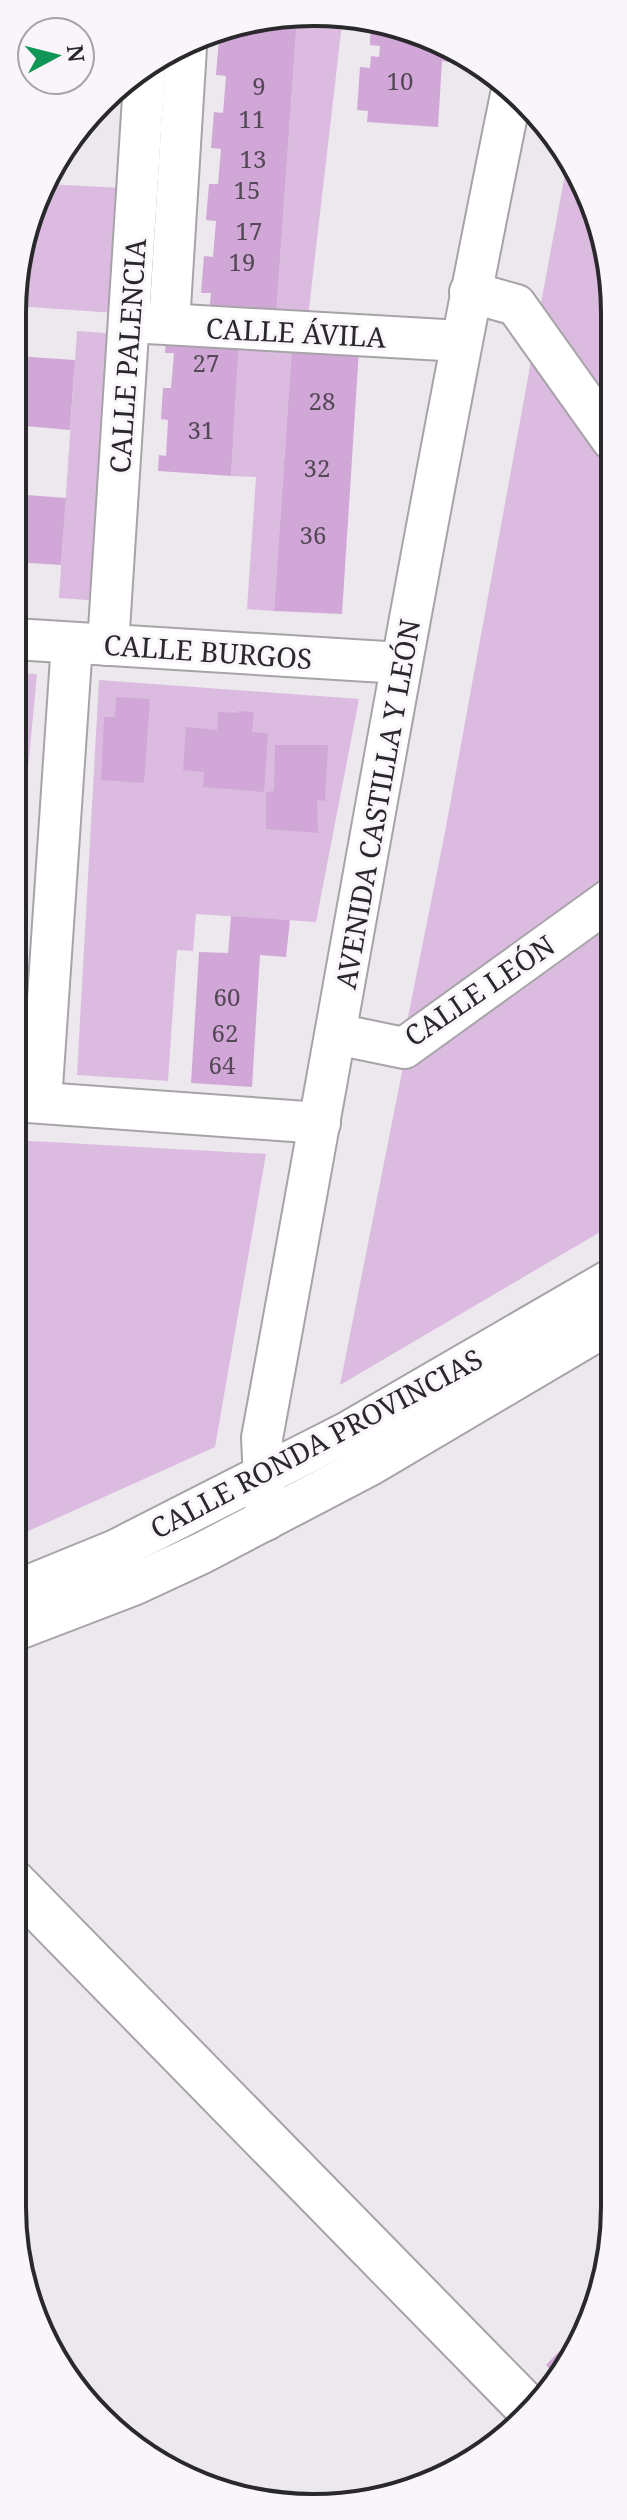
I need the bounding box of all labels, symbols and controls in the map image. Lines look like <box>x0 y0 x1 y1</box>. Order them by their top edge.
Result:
north arrow <box>16 16 96 96</box>
text: N <box>61 43 93 64</box>
house number: 10 <box>387 64 413 97</box>
house number: 9 <box>252 69 266 102</box>
house number: 11 <box>239 102 265 135</box>
house number: 13 <box>240 142 266 175</box>
house number: 15 <box>234 173 260 206</box>
house number: 17 <box>236 214 262 247</box>
street label: CALLE PALENCIA <box>100 237 154 475</box>
house number: 19 <box>229 245 255 278</box>
street label: CALLE ÁVILA <box>205 308 387 356</box>
house number: 27 <box>193 346 219 379</box>
house number: 28 <box>309 384 335 417</box>
house number: 31 <box>188 413 214 446</box>
house number: 32 <box>304 451 330 484</box>
house number: 36 <box>300 518 326 551</box>
street label: AVENIDA CASTILLA Y LEÓN <box>326 616 428 992</box>
street label: CALLE BURGOS <box>103 625 313 677</box>
street label: CALLE LEÓN <box>396 926 562 1054</box>
house number: 60 <box>214 980 240 1013</box>
house number: 62 <box>212 1016 238 1049</box>
house number: 64 <box>209 1048 236 1081</box>
street label: CALLE RONDA PROVINCIAS <box>143 1339 489 1547</box>

